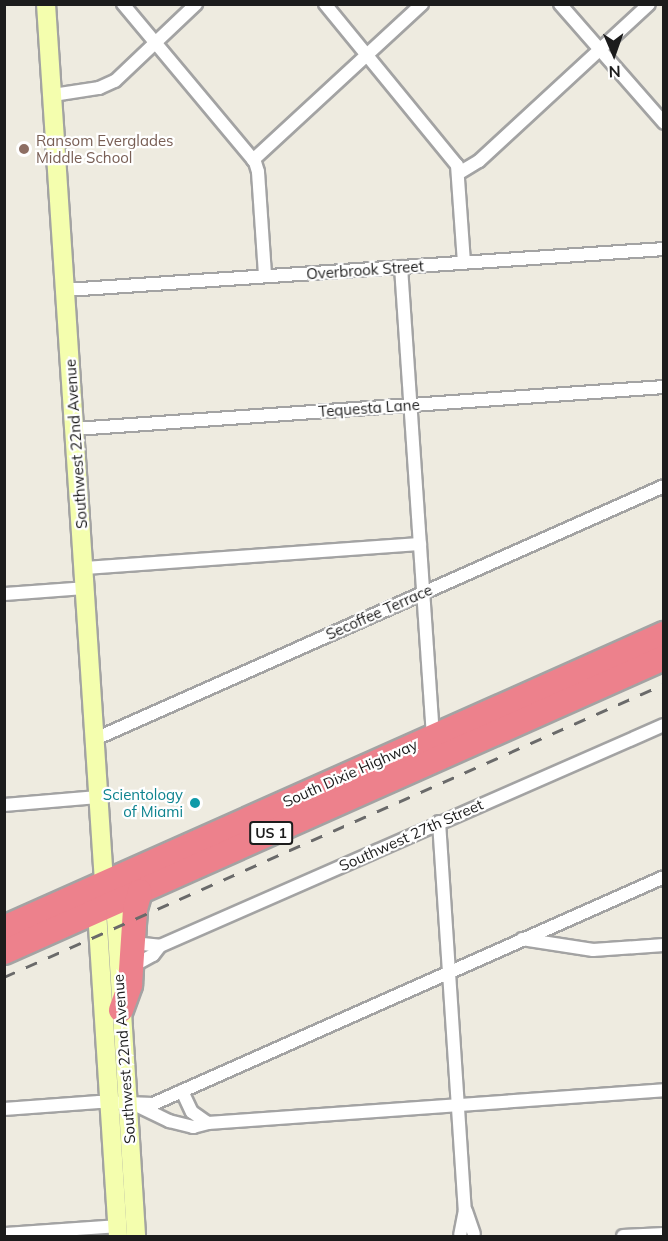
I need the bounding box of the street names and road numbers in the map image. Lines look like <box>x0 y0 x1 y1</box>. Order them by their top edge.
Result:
street label: Overbrook Street <box>306 257 424 283</box>
street label: Southwest 22nd Avenue <box>61 359 91 529</box>
street label: Tequesta Lane <box>318 395 420 421</box>
street label: Secoffee Terrace <box>323 580 435 644</box>
street label: South Dixie Highway <box>280 735 420 811</box>
street label: Southwest 27th Street <box>336 795 486 875</box>
road number: US 1 <box>248 822 294 844</box>
street label: Southwest 22nd Avenue <box>109 974 139 1144</box>

